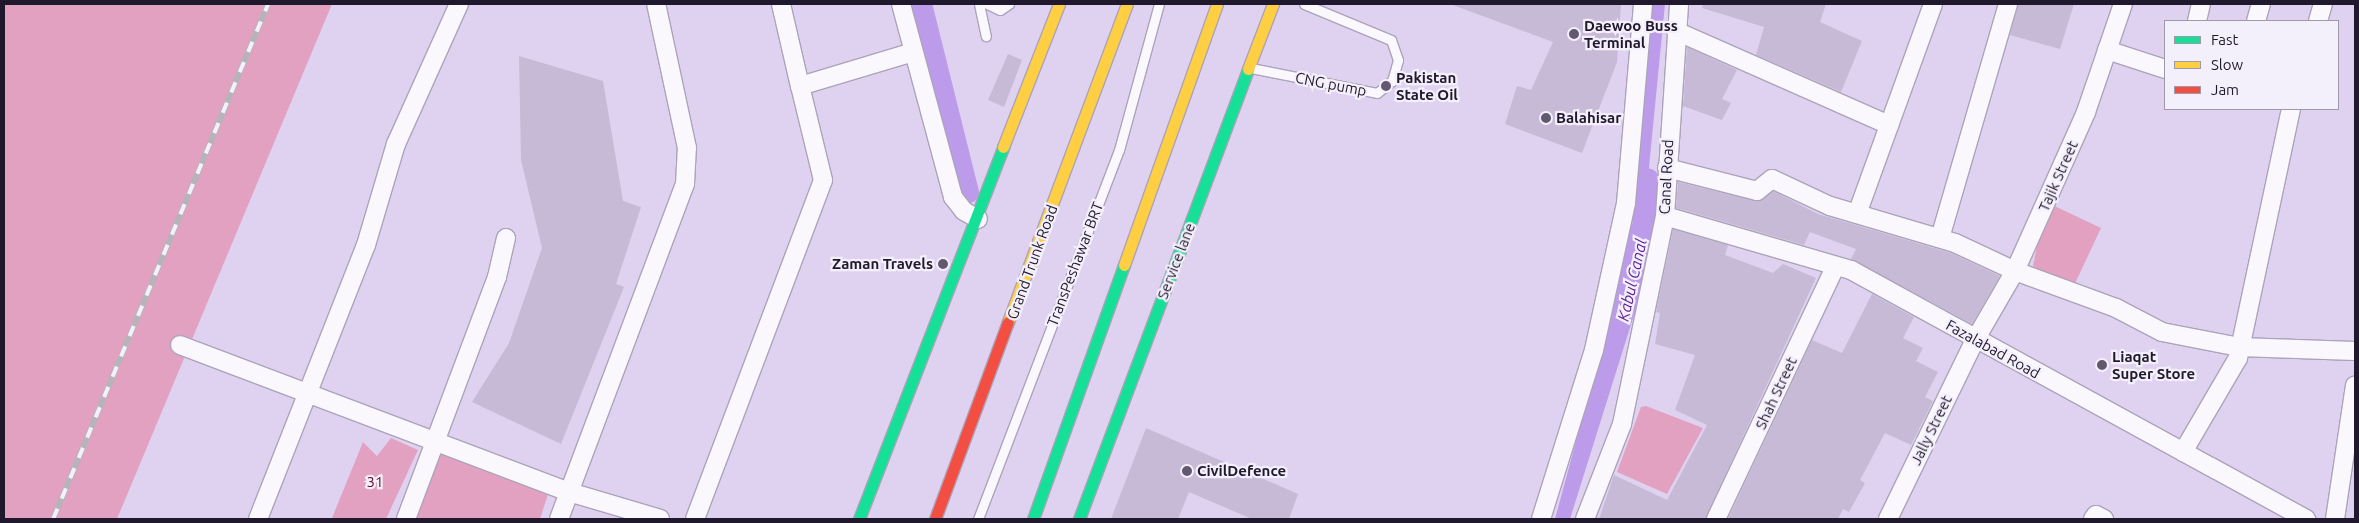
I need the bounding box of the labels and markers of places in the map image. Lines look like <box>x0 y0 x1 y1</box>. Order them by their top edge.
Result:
place label: Daewoo Buss Terminal <box>1584 16 1678 51</box>
marker: Daewoo Buss Terminal <box>1568 28 1580 40</box>
place label: Pakistan State Oil <box>1396 68 1458 103</box>
marker: Pakistan State Oil <box>1380 80 1392 92</box>
place label: Balahisar <box>1556 109 1621 127</box>
marker: Balahisar <box>1540 112 1552 124</box>
place label: Zaman Travels <box>832 255 933 273</box>
marker: Zaman Travels <box>937 258 949 270</box>
place label: Liaqat Super Store <box>2112 347 2195 382</box>
marker: Liaqat Super Store <box>2096 359 2108 371</box>
place label: CivilDefence <box>1197 462 1286 480</box>
marker: CivilDefence <box>1181 465 1193 477</box>

